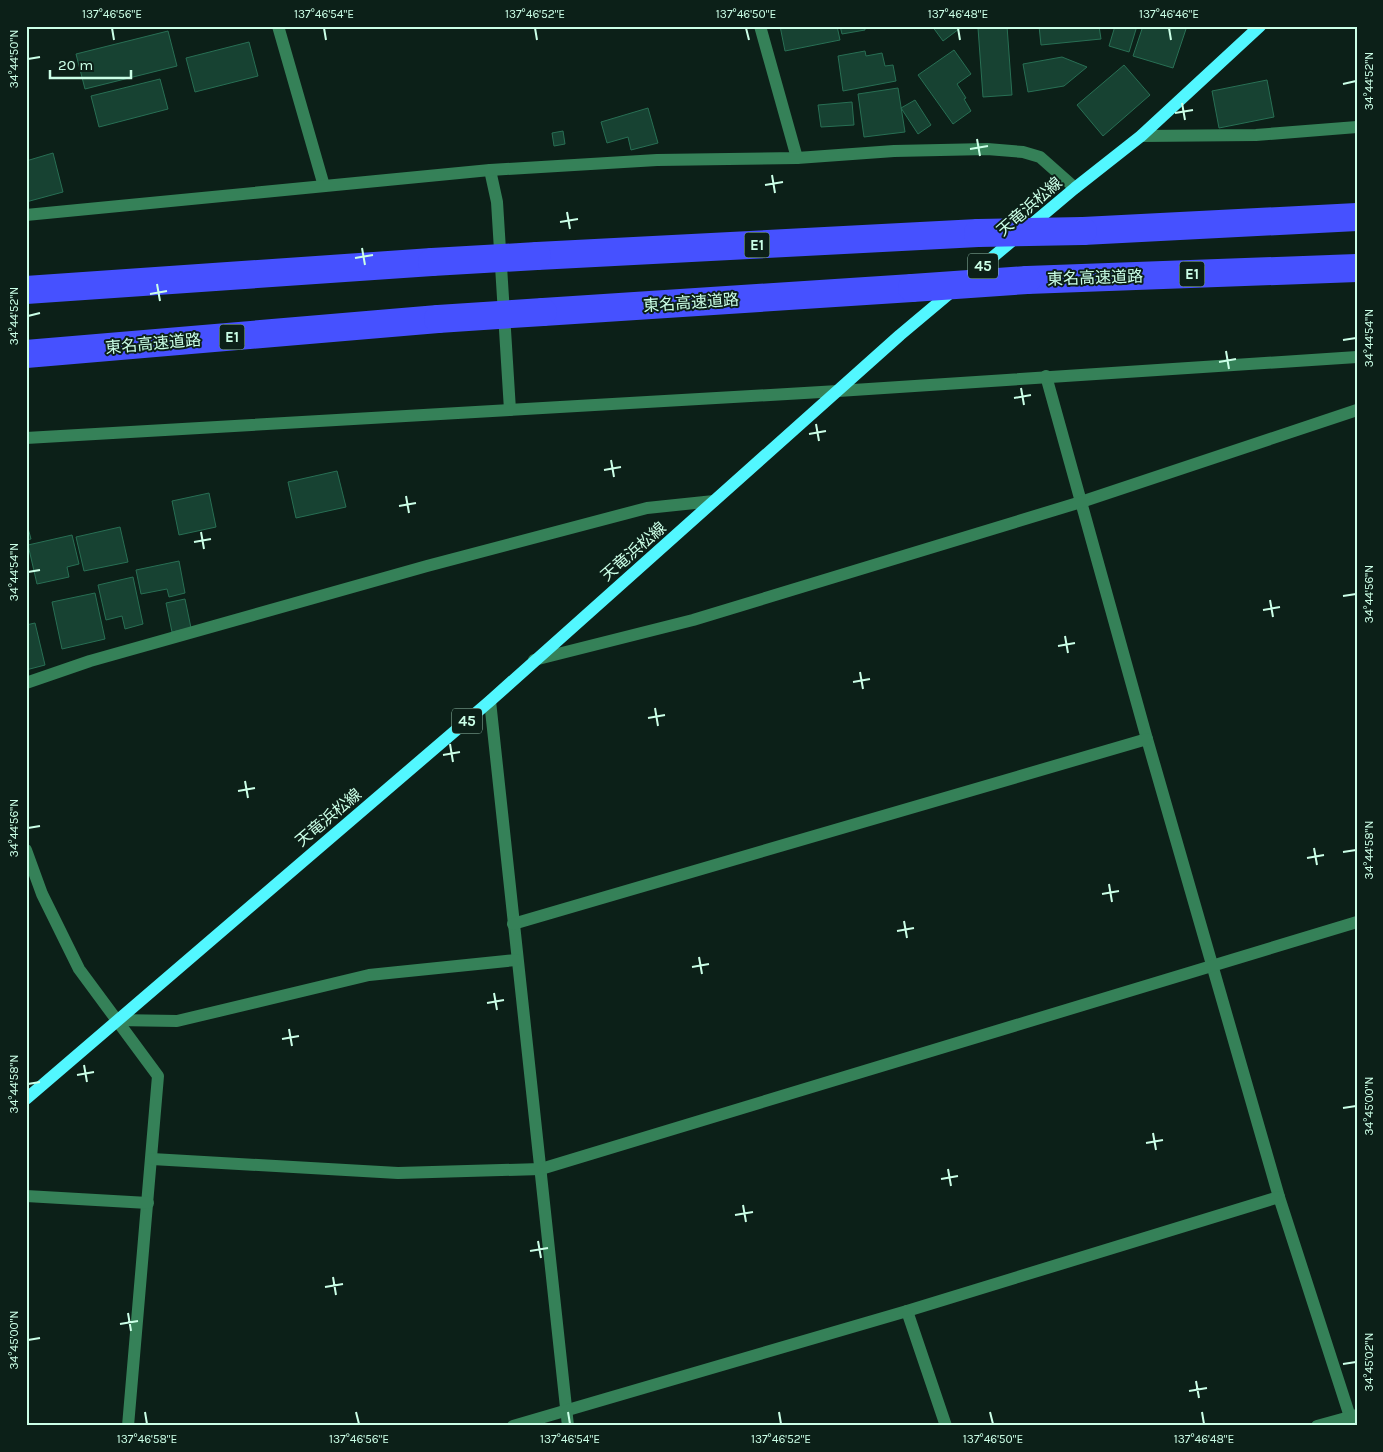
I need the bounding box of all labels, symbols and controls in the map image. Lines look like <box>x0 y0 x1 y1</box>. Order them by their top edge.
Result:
text: 137°46'56"E <box>82 7 142 21</box>
text: 137°46'54"E <box>294 7 354 21</box>
text: 137°46'52"E <box>505 7 565 21</box>
text: 137°46'50"E <box>716 7 776 21</box>
text: 137°46'48"E <box>928 7 988 21</box>
text: 137°46'46"E <box>1139 7 1199 21</box>
text: 34°44'50"N <box>7 30 21 88</box>
scale bar <box>50 48 131 80</box>
text: 34°44'52"N <box>1362 52 1376 110</box>
text: 20 m <box>58 56 93 74</box>
street label: 天竜浜松線 <box>993 173 1066 240</box>
road number: E1 <box>744 232 770 258</box>
road number: 45 <box>968 254 998 278</box>
road number: E1 <box>1180 262 1204 286</box>
street label: 東名高速道路 <box>1047 266 1143 289</box>
text: 34°44'52"N <box>7 287 21 345</box>
street label: 東名高速道路 <box>642 290 740 315</box>
text: 34°44'54"N <box>1362 309 1376 367</box>
road number: E1 <box>220 324 244 350</box>
street label: 東名高速道路 <box>104 330 202 357</box>
street label: 天竜浜松線 <box>597 518 670 585</box>
text: 34°44'54"N <box>7 543 21 601</box>
text: 34°44'56"N <box>1362 565 1376 623</box>
road number: 45 <box>452 708 482 734</box>
street label: 天竜浜松線 <box>292 784 365 850</box>
text: 34°44'56"N <box>7 799 21 857</box>
text: 34°44'58"N <box>1362 821 1376 879</box>
text: 34°44'58"N <box>7 1055 21 1113</box>
text: 34°45'00"N <box>1362 1076 1376 1136</box>
text: 34°45'00"N <box>7 1310 21 1370</box>
text: 34°45'02"N <box>1362 1333 1376 1391</box>
text: 137°46'58"E <box>117 1432 177 1446</box>
text: 137°46'56"E <box>329 1432 389 1446</box>
text: 137°46'54"E <box>540 1432 600 1446</box>
text: 137°46'52"E <box>751 1432 811 1446</box>
text: 137°46'50"E <box>963 1432 1023 1446</box>
text: 137°46'48"E <box>1174 1432 1234 1446</box>

